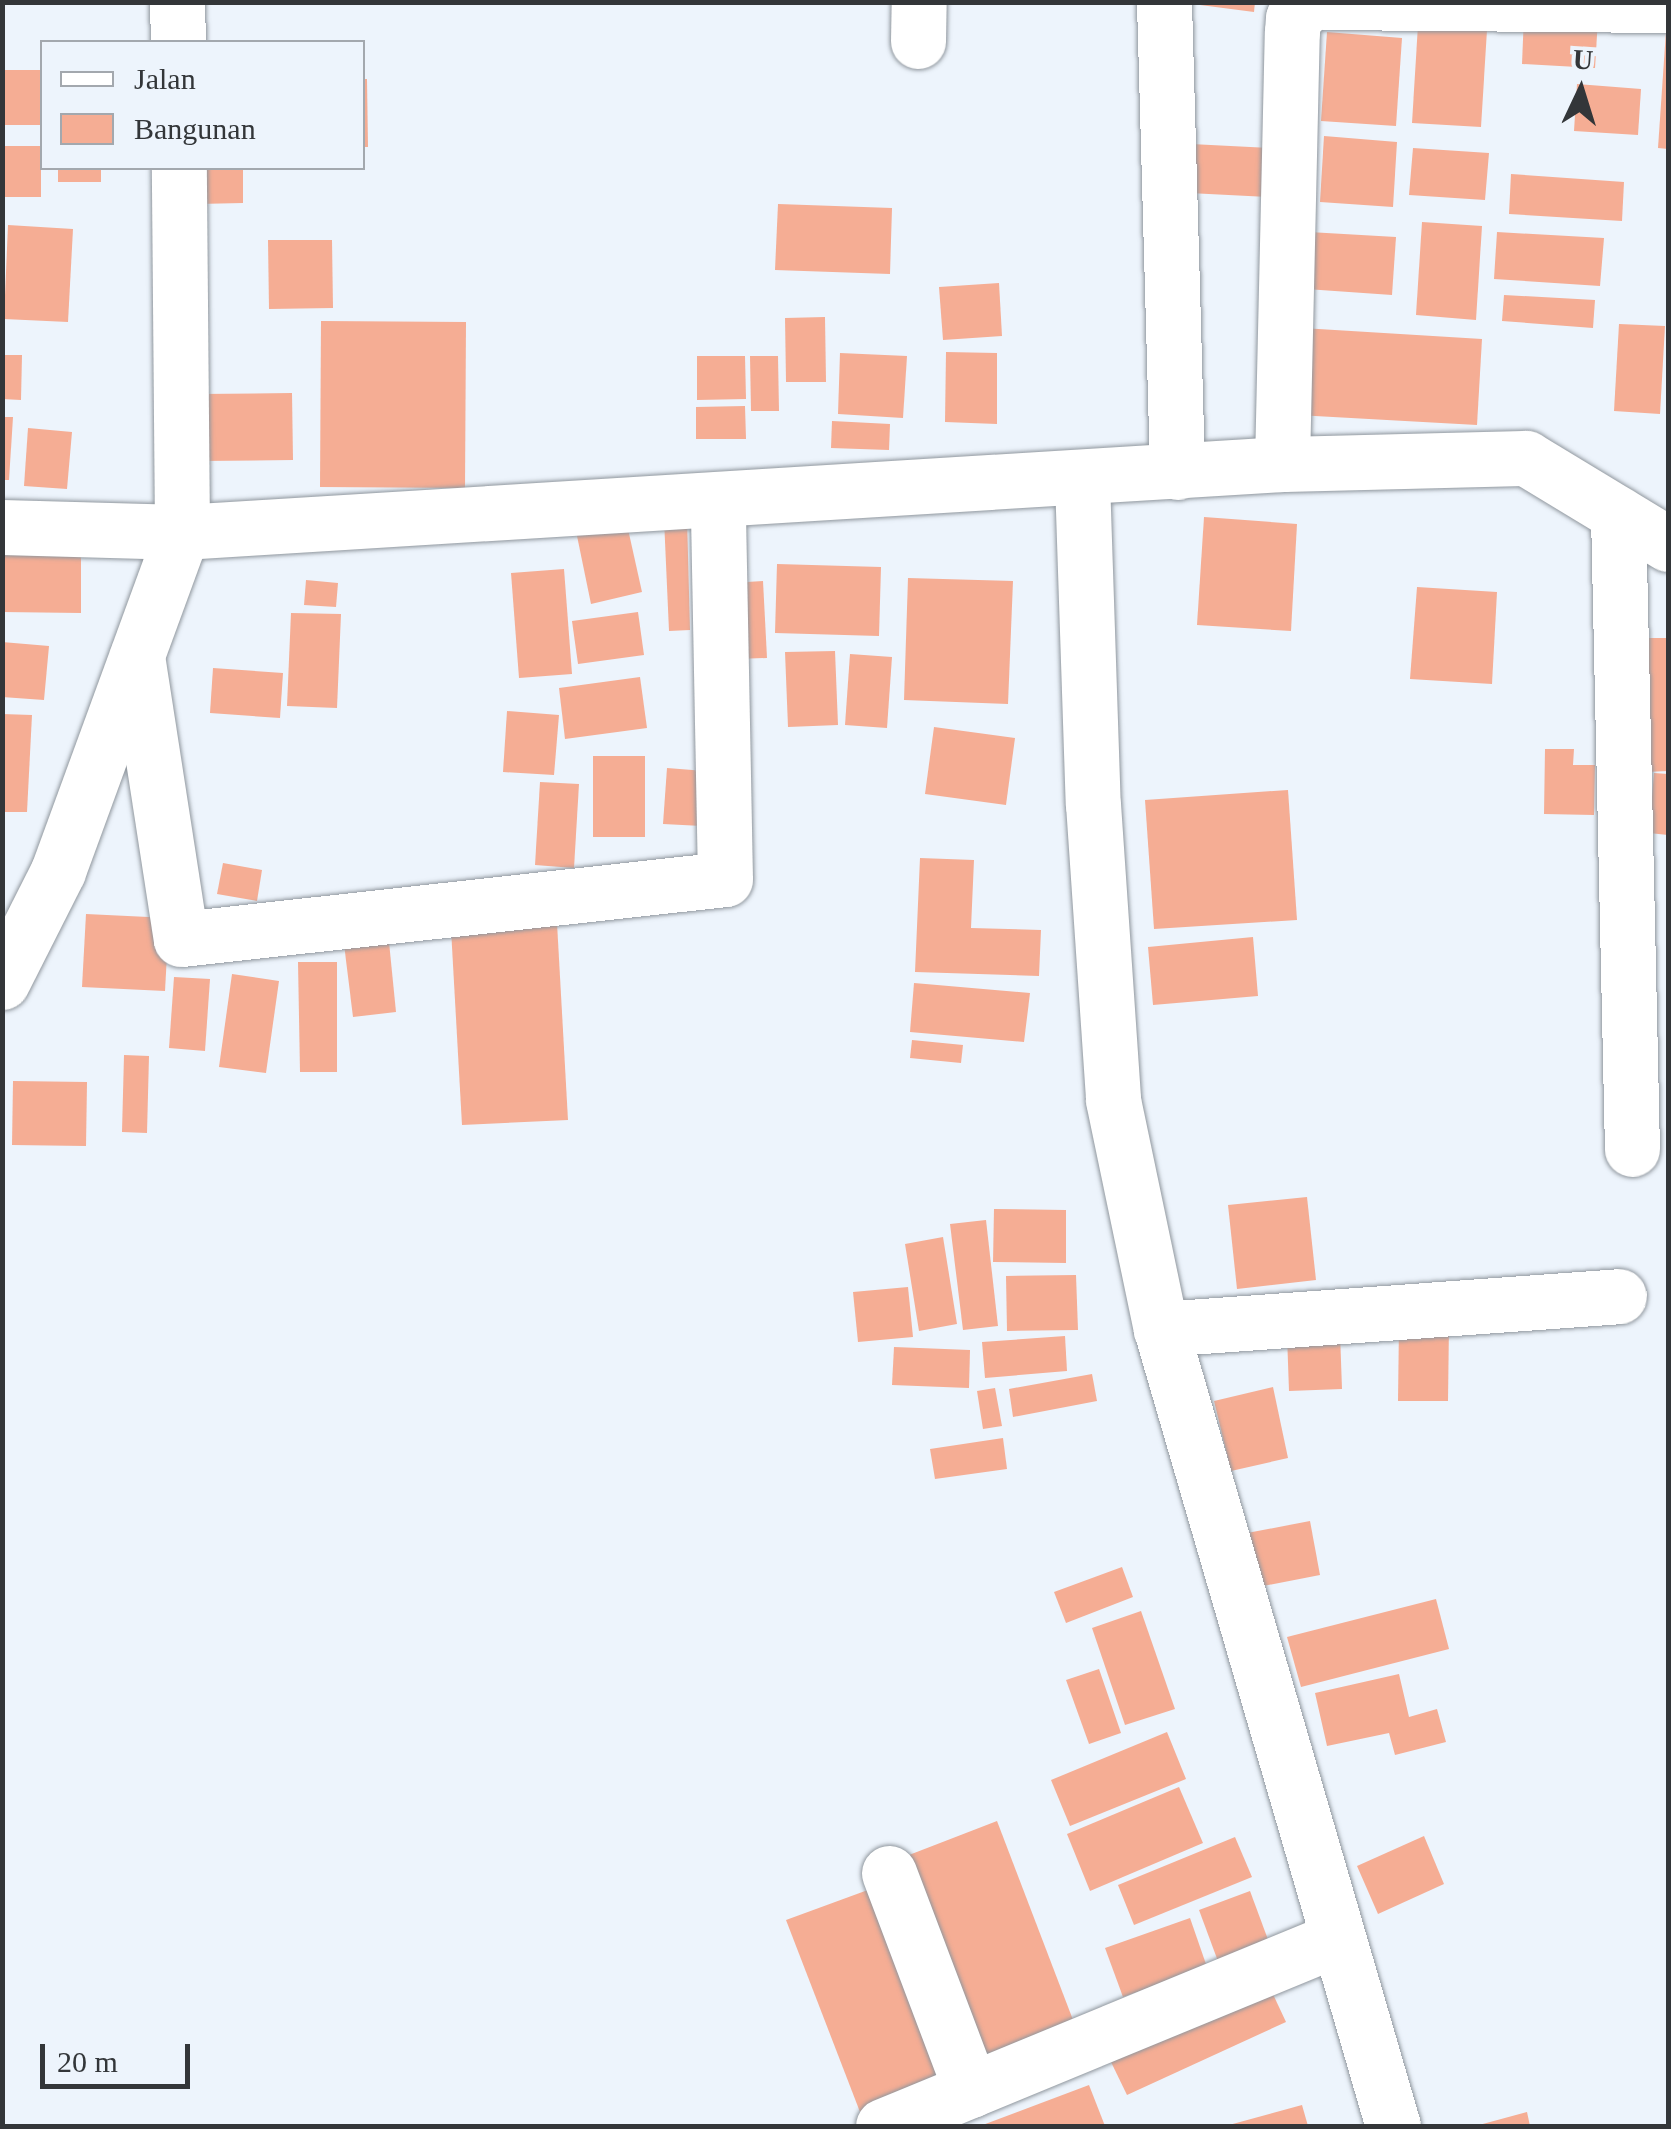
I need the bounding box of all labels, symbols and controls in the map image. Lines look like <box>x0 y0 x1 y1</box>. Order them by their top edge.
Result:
legend <box>40 40 365 170</box>
north arrow <box>1531 40 1631 140</box>
text: U <box>1572 43 1594 76</box>
text: Jalan <box>134 62 196 95</box>
text: Bangunan <box>134 112 256 145</box>
scale bar <box>45 2024 195 2086</box>
text: 20 m <box>57 2045 118 2078</box>

